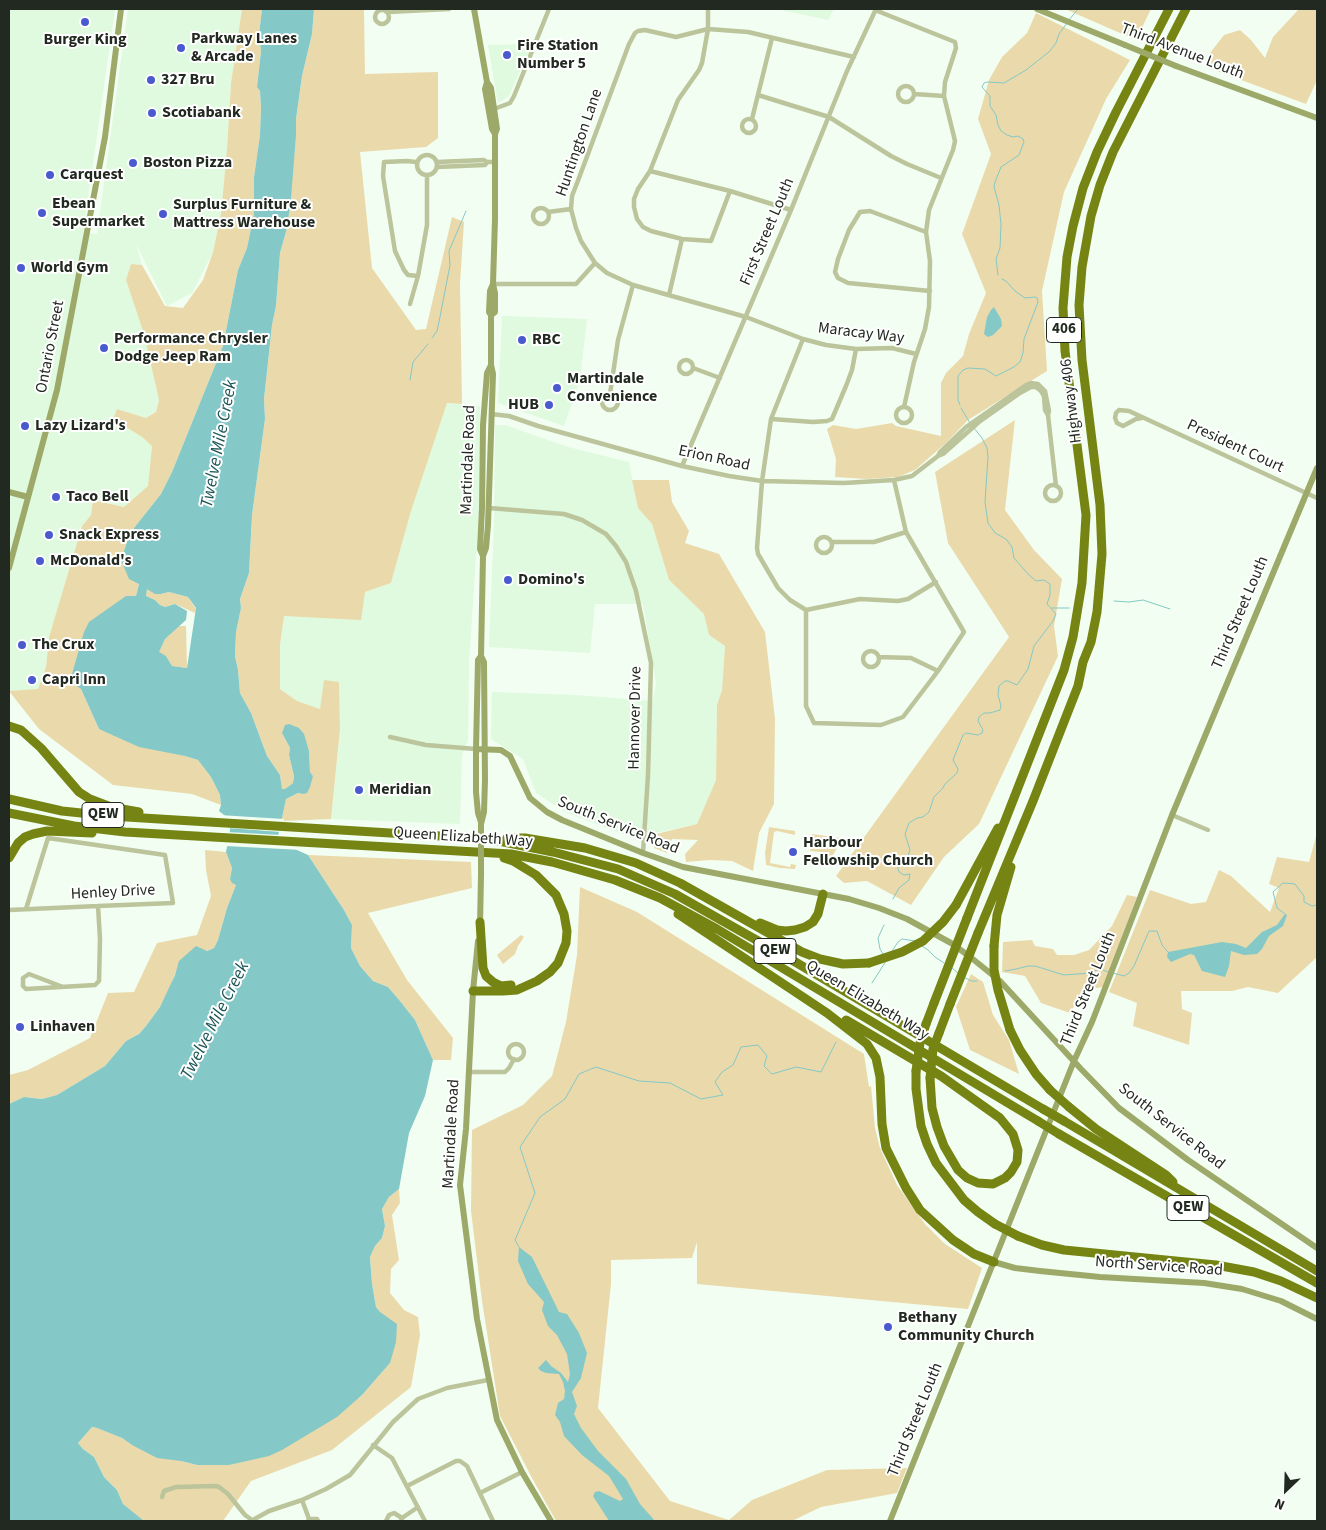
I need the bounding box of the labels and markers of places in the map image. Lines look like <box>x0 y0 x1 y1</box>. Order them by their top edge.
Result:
marker: Burger King <box>79 16 91 28</box>
place label: Parkway Lanes & Arcade <box>191 29 297 67</box>
place label: Burger King <box>43 30 127 50</box>
place label: Fire Station Number 5 <box>517 36 598 74</box>
marker: Parkway Lanes & Arcade <box>175 42 187 54</box>
marker: Fire Station Number 5 <box>501 49 513 61</box>
place label: 327 Bru <box>161 70 215 90</box>
marker: 327 Bru <box>145 74 157 86</box>
place label: Scotiabank <box>162 103 241 123</box>
marker: Scotiabank <box>146 107 158 119</box>
place label: Boston Pizza <box>143 153 232 173</box>
marker: Boston Pizza <box>127 157 139 169</box>
place label: Carquest <box>60 165 123 185</box>
marker: Carquest <box>44 169 56 181</box>
place label: Ebean Supermarket <box>52 194 145 232</box>
place label: Surplus Furniture & Mattress Warehouse <box>173 195 315 233</box>
marker: Ebean Supermarket <box>36 207 48 219</box>
marker: Surplus Furniture & Mattress Warehouse <box>157 208 169 220</box>
place label: World Gym <box>31 258 108 278</box>
marker: World Gym <box>15 262 27 274</box>
place label: Performance Chrysler Dodge Jeep Ram <box>114 329 268 367</box>
place label: RBC <box>532 330 561 350</box>
marker: RBC <box>516 334 528 346</box>
marker: Performance Chrysler Dodge Jeep Ram <box>98 342 110 354</box>
place label: Martindale Convenience <box>567 369 657 407</box>
marker: Martindale Convenience <box>551 382 563 394</box>
place label: HUB <box>508 395 539 415</box>
marker: HUB <box>543 399 555 411</box>
place label: Lazy Lizard's <box>35 416 126 436</box>
marker: Lazy Lizard's <box>19 420 31 432</box>
place label: Taco Bell <box>66 487 129 507</box>
marker: Taco Bell <box>50 491 62 503</box>
place label: Snack Express <box>59 525 159 545</box>
marker: Snack Express <box>43 529 55 541</box>
place label: McDonald's <box>50 551 132 571</box>
marker: McDonald's <box>34 555 46 567</box>
place label: Domino's <box>518 570 585 590</box>
marker: Domino's <box>502 574 514 586</box>
place label: The Crux <box>32 635 95 655</box>
marker: The Crux <box>16 639 28 651</box>
place label: Capri Inn <box>42 670 106 690</box>
marker: Capri Inn <box>26 674 38 686</box>
place label: Meridian <box>369 780 431 800</box>
marker: Meridian <box>353 784 365 796</box>
place label: Harbour Fellowship Church <box>803 833 933 871</box>
marker: Harbour Fellowship Church <box>787 846 799 858</box>
place label: Linhaven <box>30 1017 95 1037</box>
marker: Linhaven <box>14 1021 26 1033</box>
place label: Bethany Community Church <box>898 1308 1034 1346</box>
marker: Bethany Community Church <box>882 1321 894 1333</box>

